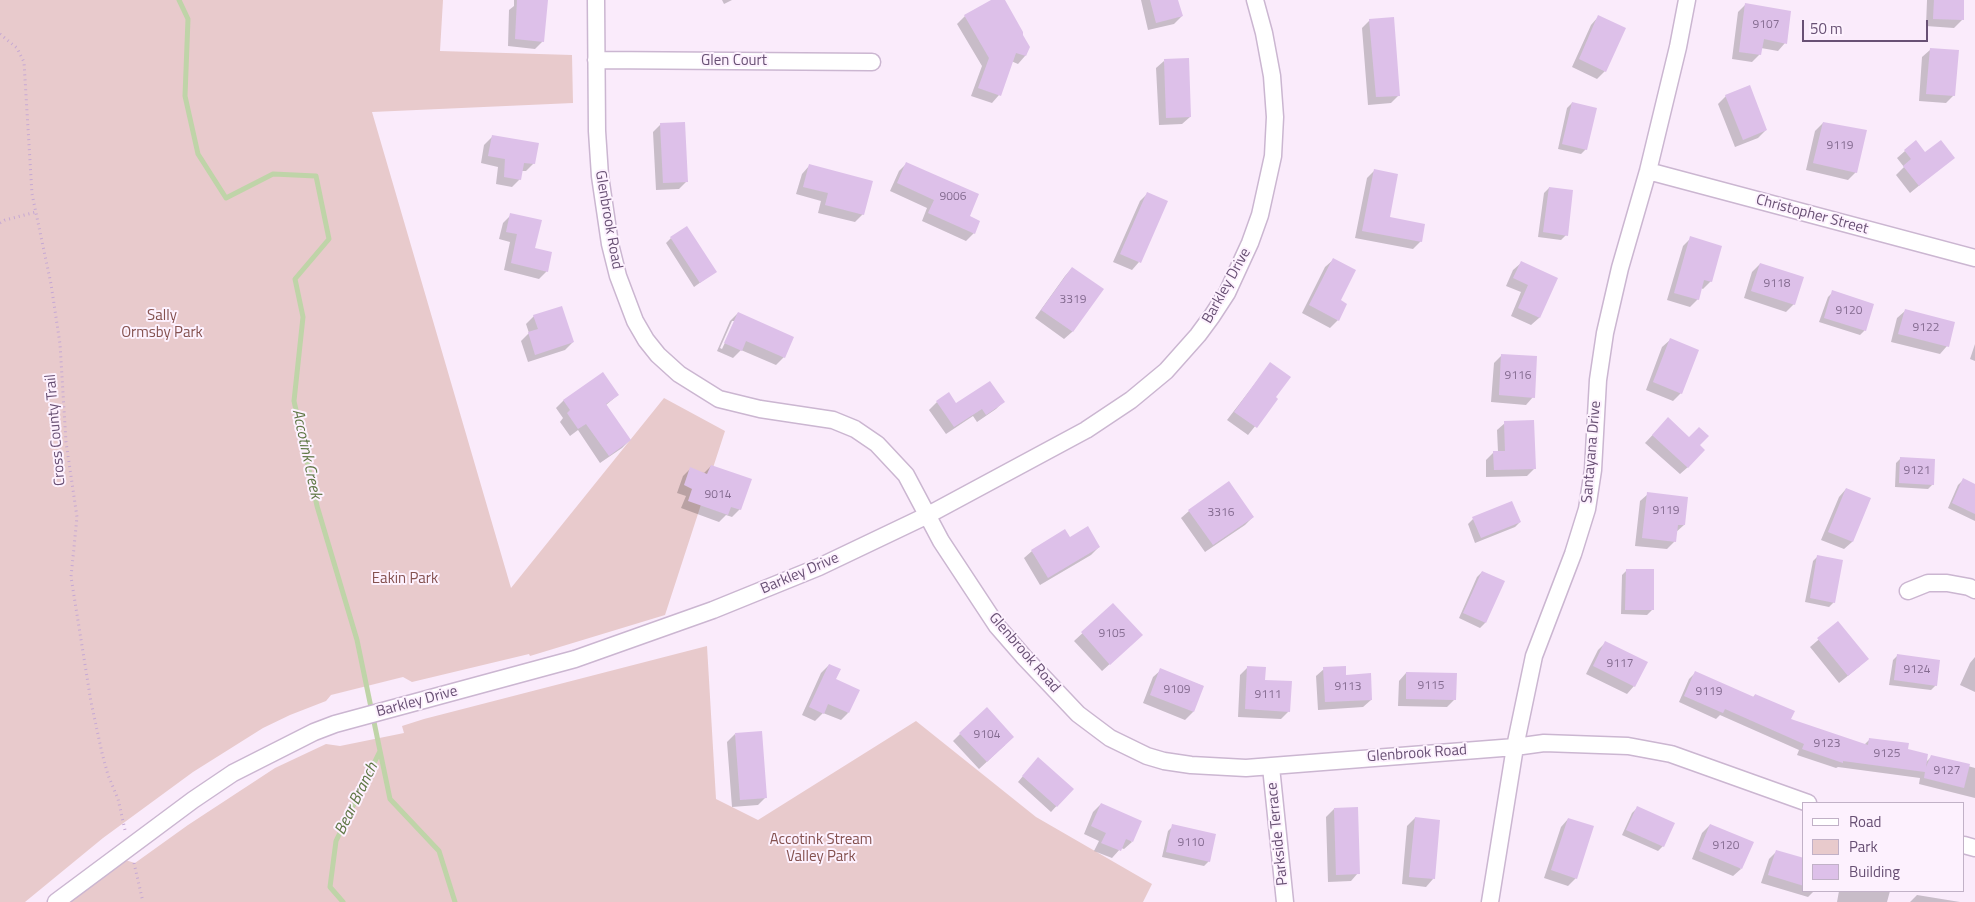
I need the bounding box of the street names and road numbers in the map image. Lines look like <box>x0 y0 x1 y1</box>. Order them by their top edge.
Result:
street label: Glen Court <box>701 52 767 70</box>
street label: Glenbrook Road <box>590 169 626 271</box>
street label: Christopher Street <box>1754 191 1870 239</box>
street label: Barkley Drive <box>1199 245 1255 327</box>
street label: Cross County Trail <box>42 373 70 487</box>
street label: Santayana Drive <box>1579 400 1605 504</box>
street label: Barkley Drive <box>758 549 842 599</box>
street label: Glenbrook Road <box>984 609 1064 697</box>
street label: Barkley Drive <box>374 683 460 721</box>
street label: Glenbrook Road <box>1366 742 1468 766</box>
street label: Parkside Terrace <box>1264 781 1292 887</box>

